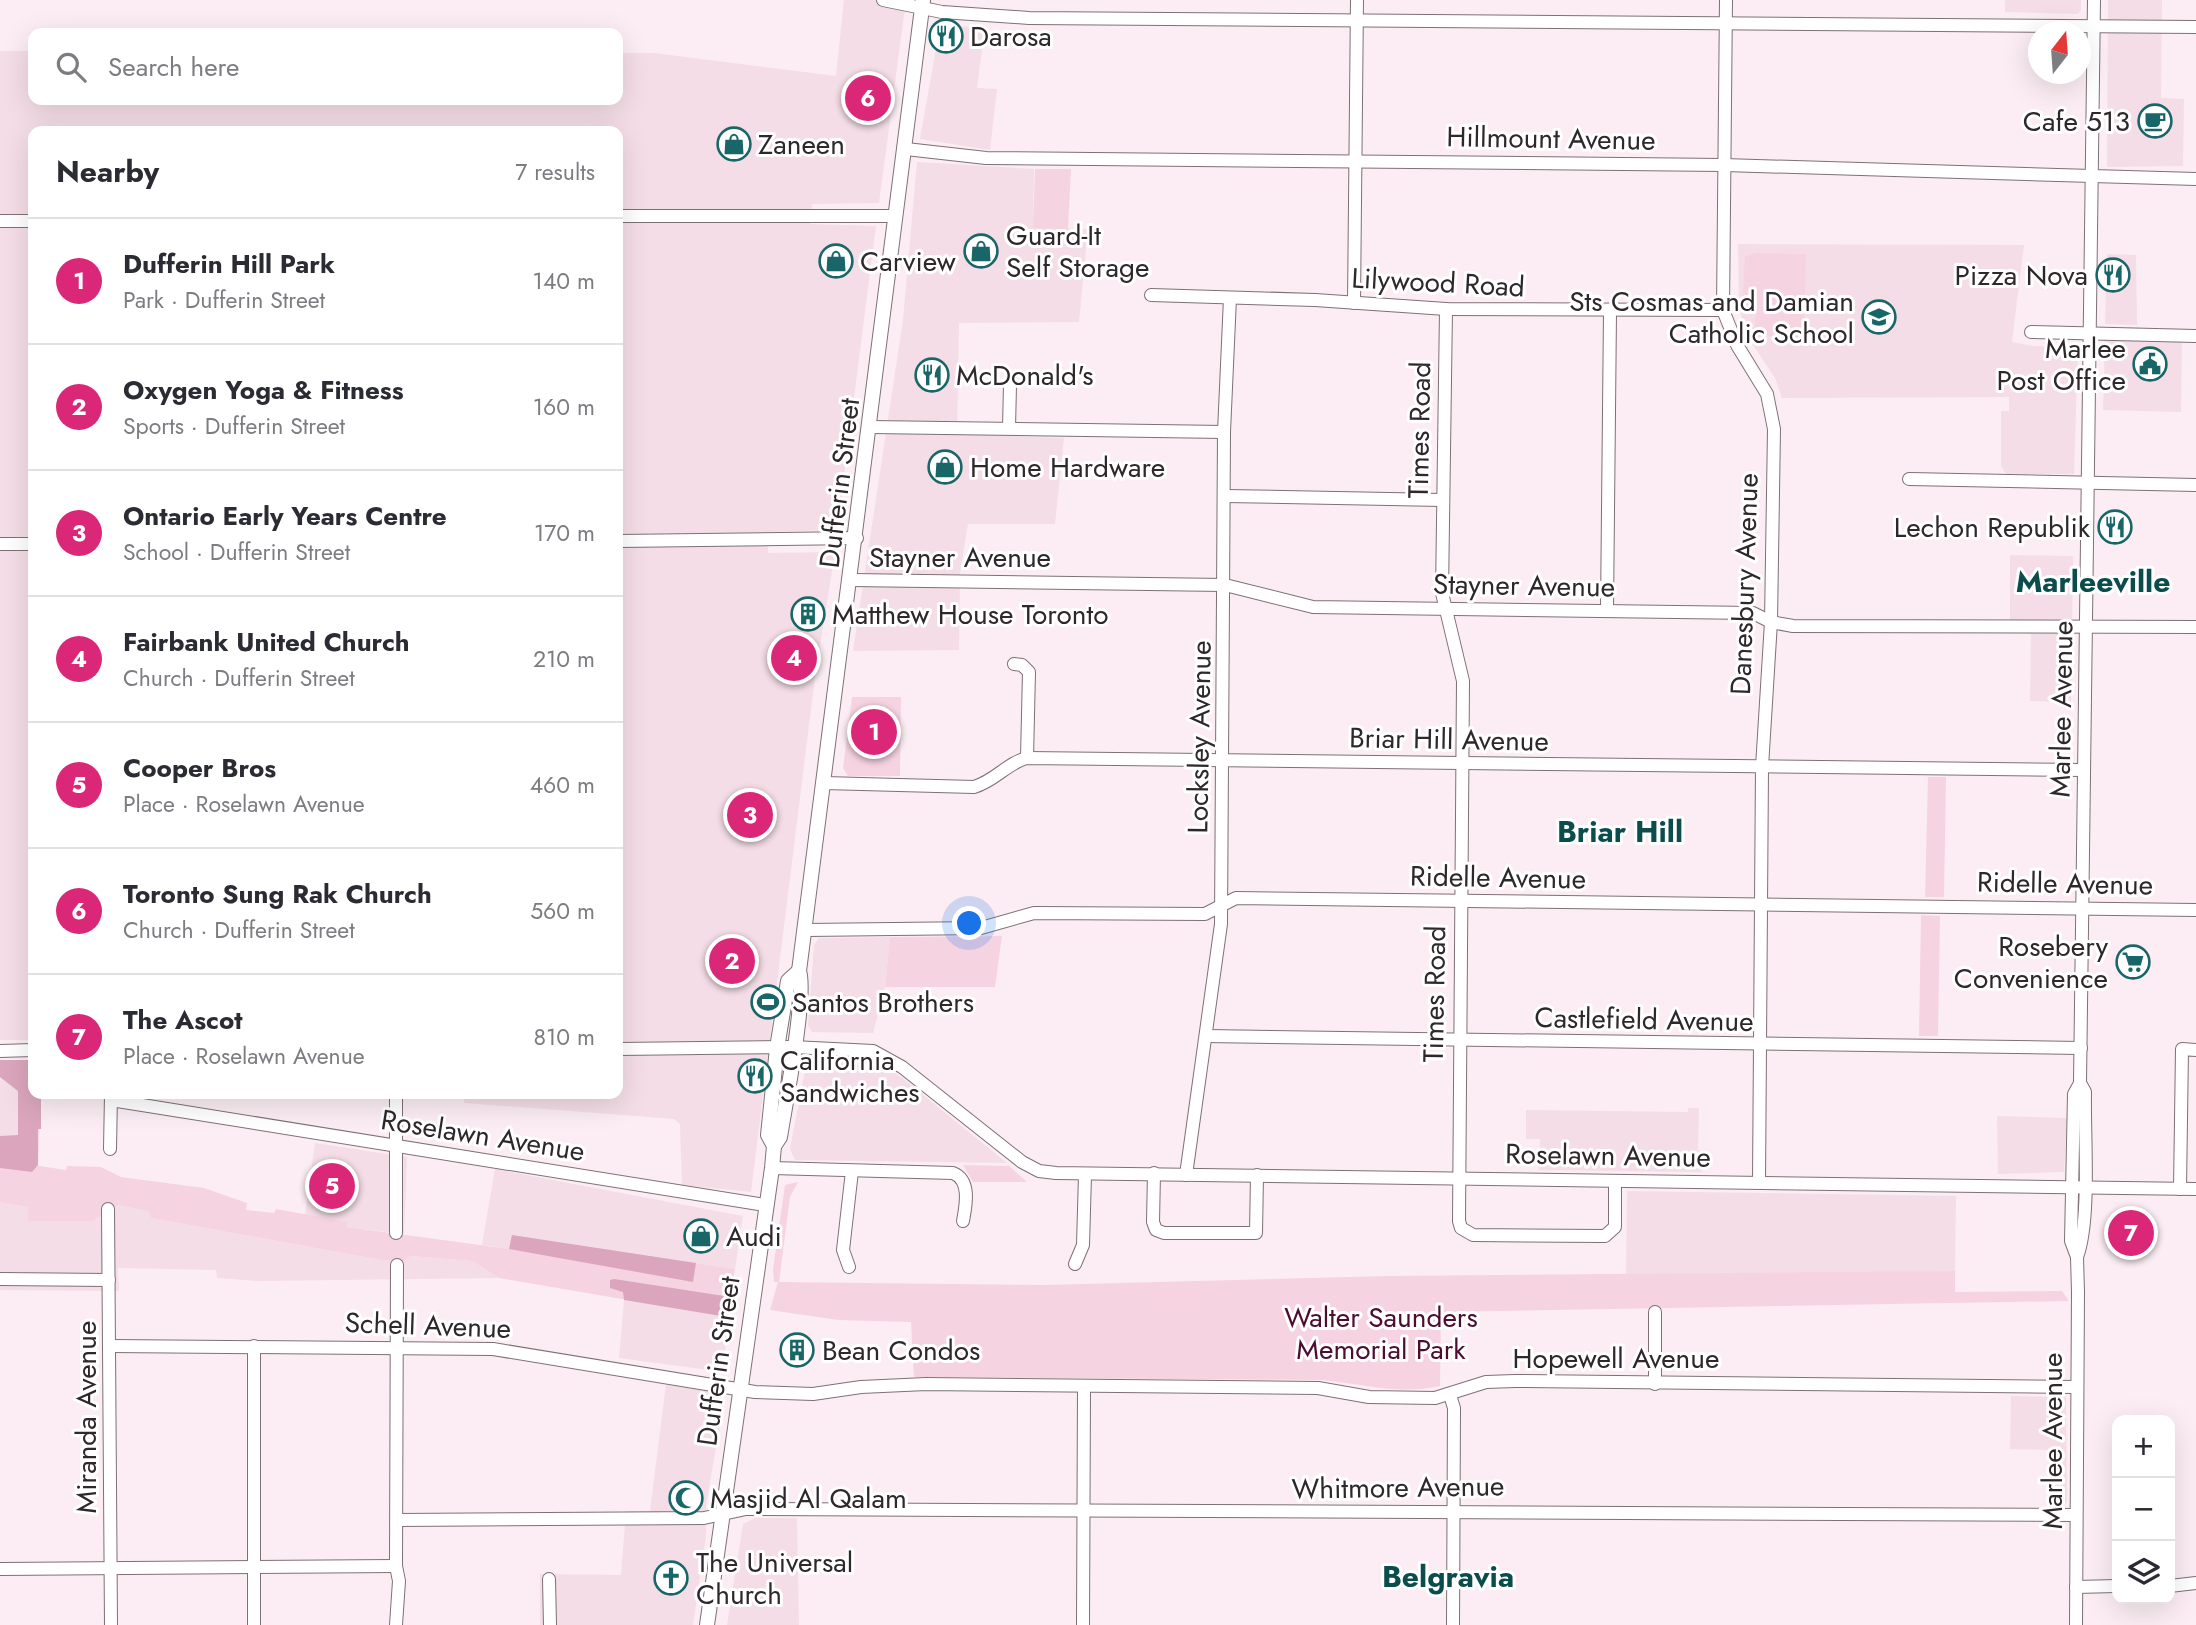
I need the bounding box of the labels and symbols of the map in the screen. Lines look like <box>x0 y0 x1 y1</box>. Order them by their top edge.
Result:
place label: Darosa <box>970 16 1052 57</box>
restaurant icon: Darosa <box>927 17 965 55</box>
north arrow <box>2028 21 2091 84</box>
pin: 6 <box>845 72 891 124</box>
place label: Cafe 513 <box>2023 101 2130 142</box>
cafe icon: Cafe 513 <box>2136 102 2174 140</box>
street label: Hillmount Avenue <box>1446 116 1656 161</box>
place label: Zaneen <box>758 124 845 165</box>
shop icon: Zaneen <box>715 125 753 163</box>
place label: Guard-It Self Storage <box>1006 215 1149 288</box>
shop icon: Guard-It Self Storage <box>962 232 1000 270</box>
place label: Carview <box>860 241 956 282</box>
shop icon: Carview <box>817 242 855 280</box>
place label: Pizza Nova <box>1955 255 2088 296</box>
restaurant icon: Pizza Nova <box>2094 256 2132 294</box>
street label: Lilywood Road <box>1350 257 1526 308</box>
place label: Sts Cosmas and Damian Catholic School <box>1569 281 1854 354</box>
school or university icon: Sts Cosmas and Damian Catholic School <box>1860 298 1898 336</box>
place label: Marlee Post Office <box>1997 328 2126 401</box>
public building icon: Marlee Post Office <box>2131 345 2169 383</box>
place label: McDonald's <box>956 355 1093 396</box>
restaurant icon: McDonald's <box>913 356 951 394</box>
street label: Times Road <box>1398 361 1441 499</box>
street label: Dufferin Street <box>809 395 870 570</box>
place label: Home Hardware <box>970 447 1165 488</box>
shop icon: Home Hardware <box>926 448 964 486</box>
street label: Danesbury Avenue <box>1720 472 1769 696</box>
place label: Lechon Republik <box>1894 507 2091 548</box>
restaurant icon: Lechon Republik <box>2096 508 2134 546</box>
street label: Stayner Avenue <box>869 537 1051 578</box>
district label: Marleeville <box>2016 560 2170 603</box>
street label: Stayner Avenue <box>1433 563 1615 608</box>
place label: Matthew House Toronto <box>832 594 1109 635</box>
building icon: Matthew House Toronto <box>789 595 827 633</box>
street label: Marlee Avenue <box>2039 620 2084 798</box>
pin: 4 <box>771 632 817 684</box>
street label: Locksley Avenue <box>1177 640 1222 834</box>
pin: 1 <box>851 706 897 758</box>
street label: Briar Hill Avenue <box>1349 717 1549 762</box>
pin: 3 <box>727 789 773 841</box>
district label: Briar Hill <box>1557 810 1683 853</box>
street label: Ridelle Avenue <box>1410 855 1586 900</box>
street label: Ridelle Avenue <box>1977 861 2153 906</box>
your location <box>952 906 986 940</box>
street label: Times Road <box>1413 925 1456 1063</box>
place label: Rosebery Convenience <box>1954 926 2109 999</box>
pin: 2 <box>709 935 755 987</box>
supermarket icon: Rosebery Convenience <box>2114 943 2152 981</box>
place label: Santos Brothers <box>792 982 974 1023</box>
sports icon: Santos Brothers <box>749 983 787 1021</box>
street label: Castlefield Avenue <box>1534 997 1754 1042</box>
place label: California Sandwiches <box>780 1040 920 1113</box>
restaurant icon: California Sandwiches <box>736 1057 774 1095</box>
street label: Roselawn Avenue <box>378 1099 588 1172</box>
street label: Roselawn Avenue <box>1505 1133 1711 1178</box>
pin: 5 <box>309 1160 355 1212</box>
pin: 7 <box>2108 1207 2154 1259</box>
place label: Audi <box>726 1216 782 1257</box>
shop icon: Audi <box>682 1217 720 1255</box>
street label: Dufferin Street <box>686 1273 751 1449</box>
park label: Walter Saunders Memorial Park <box>1284 1297 1478 1370</box>
street label: Schell Avenue <box>344 1302 512 1349</box>
street label: Miranda Avenue <box>66 1321 107 1513</box>
place label: Bean Condos <box>822 1330 980 1371</box>
building icon: Bean Condos <box>778 1331 816 1369</box>
street label: Hopewell Avenue <box>1513 1338 1719 1379</box>
street label: Marlee Avenue <box>2032 1353 2073 1529</box>
street label: Whitmore Avenue <box>1291 1465 1505 1510</box>
place label: Masjid Al Qalam <box>710 1478 907 1519</box>
mosque icon: Masjid Al Qalam <box>667 1479 705 1517</box>
place label: The Universal Church <box>696 1542 853 1615</box>
district label: Belgravia <box>1382 1555 1514 1598</box>
church icon: The Universal Church <box>652 1559 690 1597</box>

